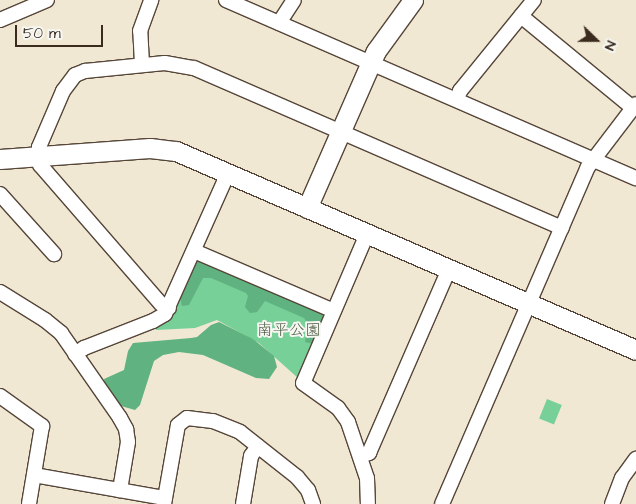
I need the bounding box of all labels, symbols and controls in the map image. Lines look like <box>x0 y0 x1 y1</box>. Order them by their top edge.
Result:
scale bar <box>18 15 105 47</box>
north arrow <box>571 15 621 65</box>
text: 50 m <box>23 23 61 44</box>
text: N <box>599 38 621 53</box>
park label: 南平公園 <box>257 320 321 340</box>

